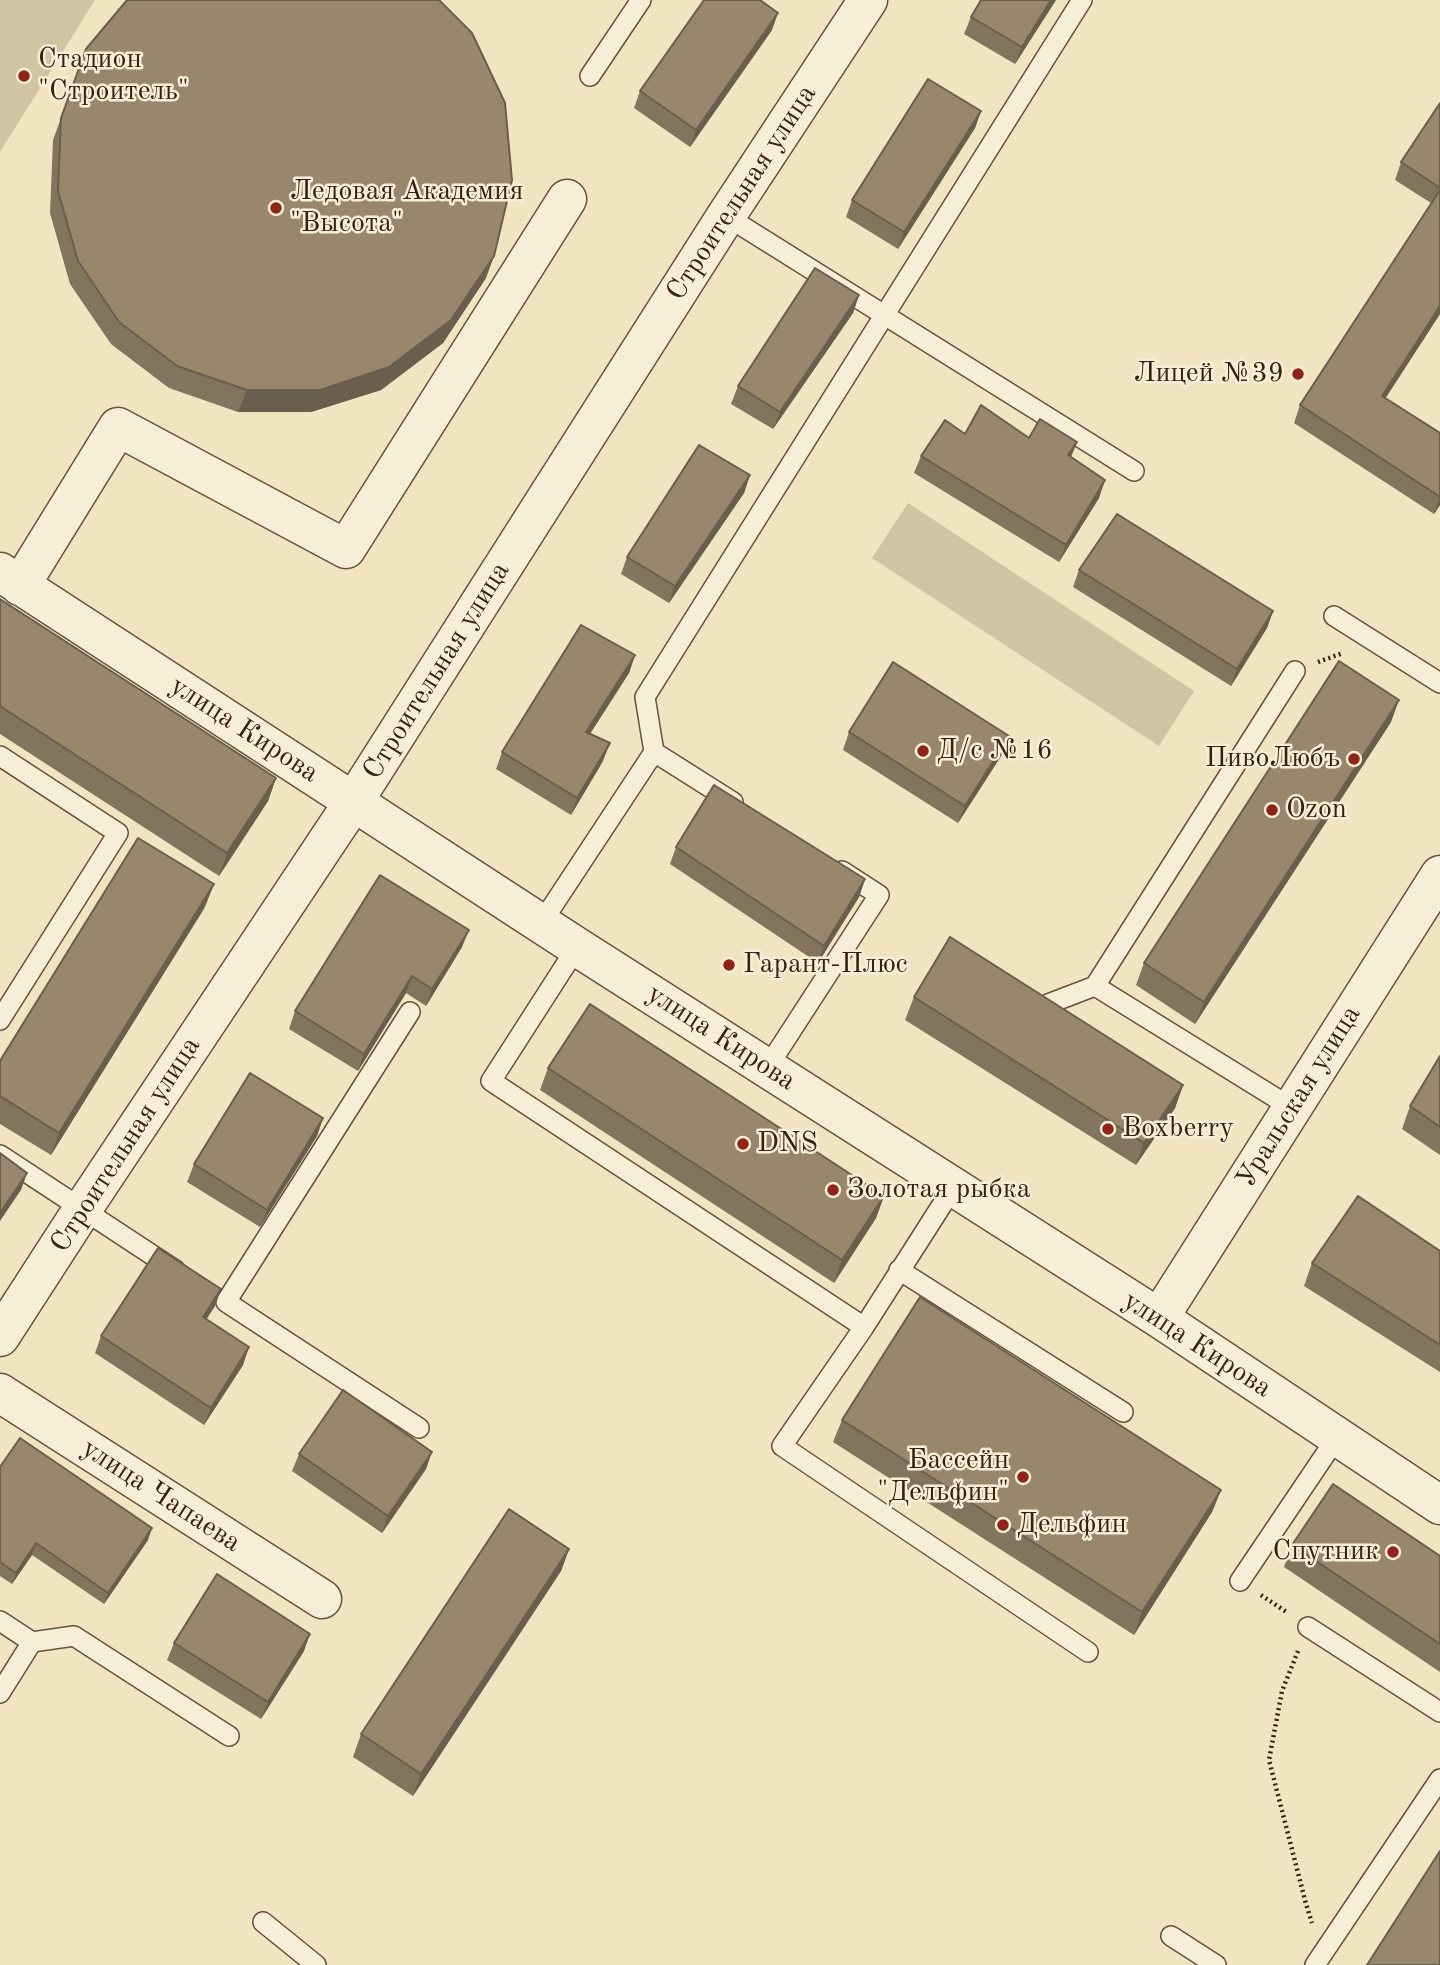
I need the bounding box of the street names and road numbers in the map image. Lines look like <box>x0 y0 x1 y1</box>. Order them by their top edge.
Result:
street label: Строительная улица <box>660 79 824 307</box>
street label: Строительная улица <box>356 556 518 786</box>
street label: улица Кирова <box>163 669 325 791</box>
street label: улица Кирова <box>640 977 802 1099</box>
street label: Уральская улица <box>1229 1000 1369 1194</box>
street label: Строительная улица <box>44 1031 208 1259</box>
street label: улица Кирова <box>1116 1284 1278 1406</box>
street label: улица Чапаева <box>75 1432 247 1560</box>

